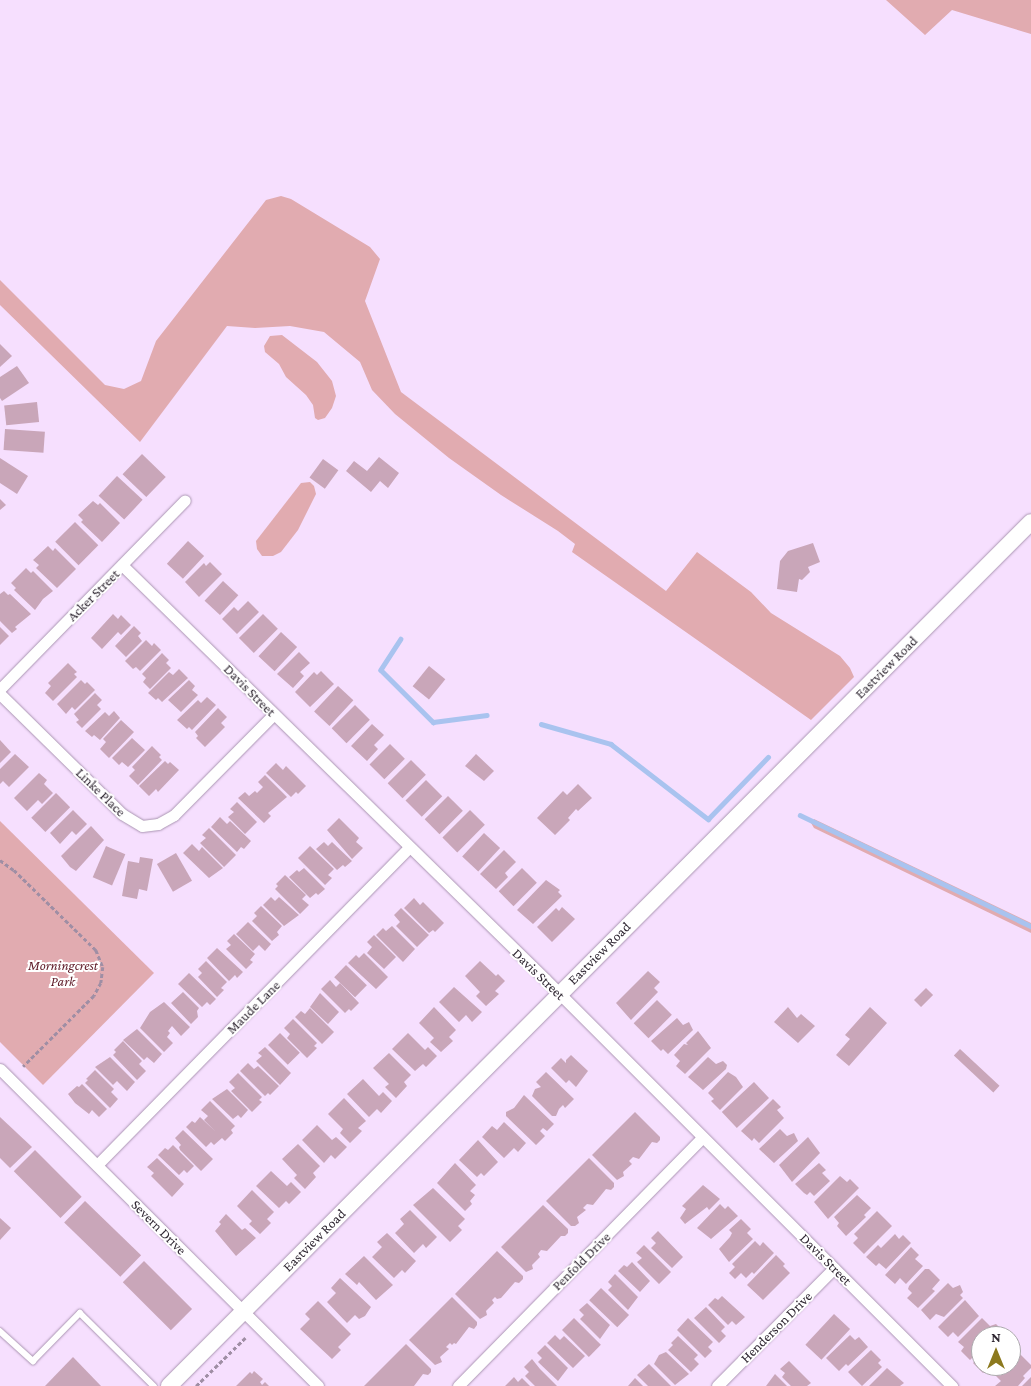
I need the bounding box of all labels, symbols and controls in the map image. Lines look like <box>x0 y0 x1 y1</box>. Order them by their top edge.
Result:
street label: Acker Street <box>63 565 123 625</box>
street label: Eastview Road <box>851 632 921 702</box>
street label: Davis Street <box>220 660 280 720</box>
street label: Linke Place <box>73 764 129 820</box>
street label: Eastview Road <box>564 918 634 988</box>
street label: Davis Street <box>509 945 569 1003</box>
park label: Morningcrest Park <box>28 957 98 990</box>
street label: Maude Lane <box>223 977 283 1037</box>
street label: Severn Drive <box>128 1196 190 1258</box>
street label: Eastview Road <box>279 1205 349 1275</box>
street label: Penfold Drive <box>548 1228 614 1294</box>
street label: Davis Street <box>796 1229 856 1289</box>
street label: Henderson Drive <box>737 1288 815 1366</box>
north arrow <box>971 1326 1021 1376</box>
text: N <box>991 1329 1001 1345</box>

